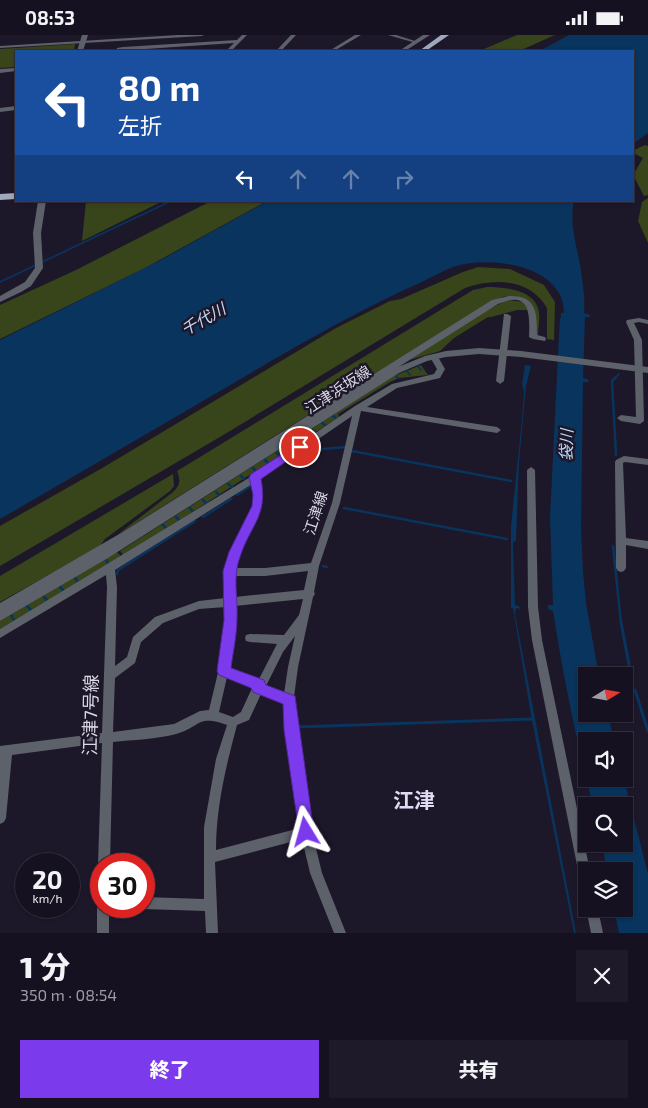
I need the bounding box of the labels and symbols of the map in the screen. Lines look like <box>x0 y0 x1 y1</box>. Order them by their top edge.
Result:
water label: 千代川 <box>177 298 230 339</box>
street label: 江津浜坂線 <box>301 361 374 417</box>
pin <box>279 426 321 468</box>
water label: 袋川 <box>555 427 576 461</box>
street label: 江津線 <box>300 489 331 537</box>
north arrow <box>578 667 632 723</box>
street label: 江津7号線 <box>78 674 102 756</box>
district label: 江津 <box>393 787 435 812</box>
position arrow <box>279 805 331 857</box>
speed limit sign: 30 <box>90 853 155 918</box>

